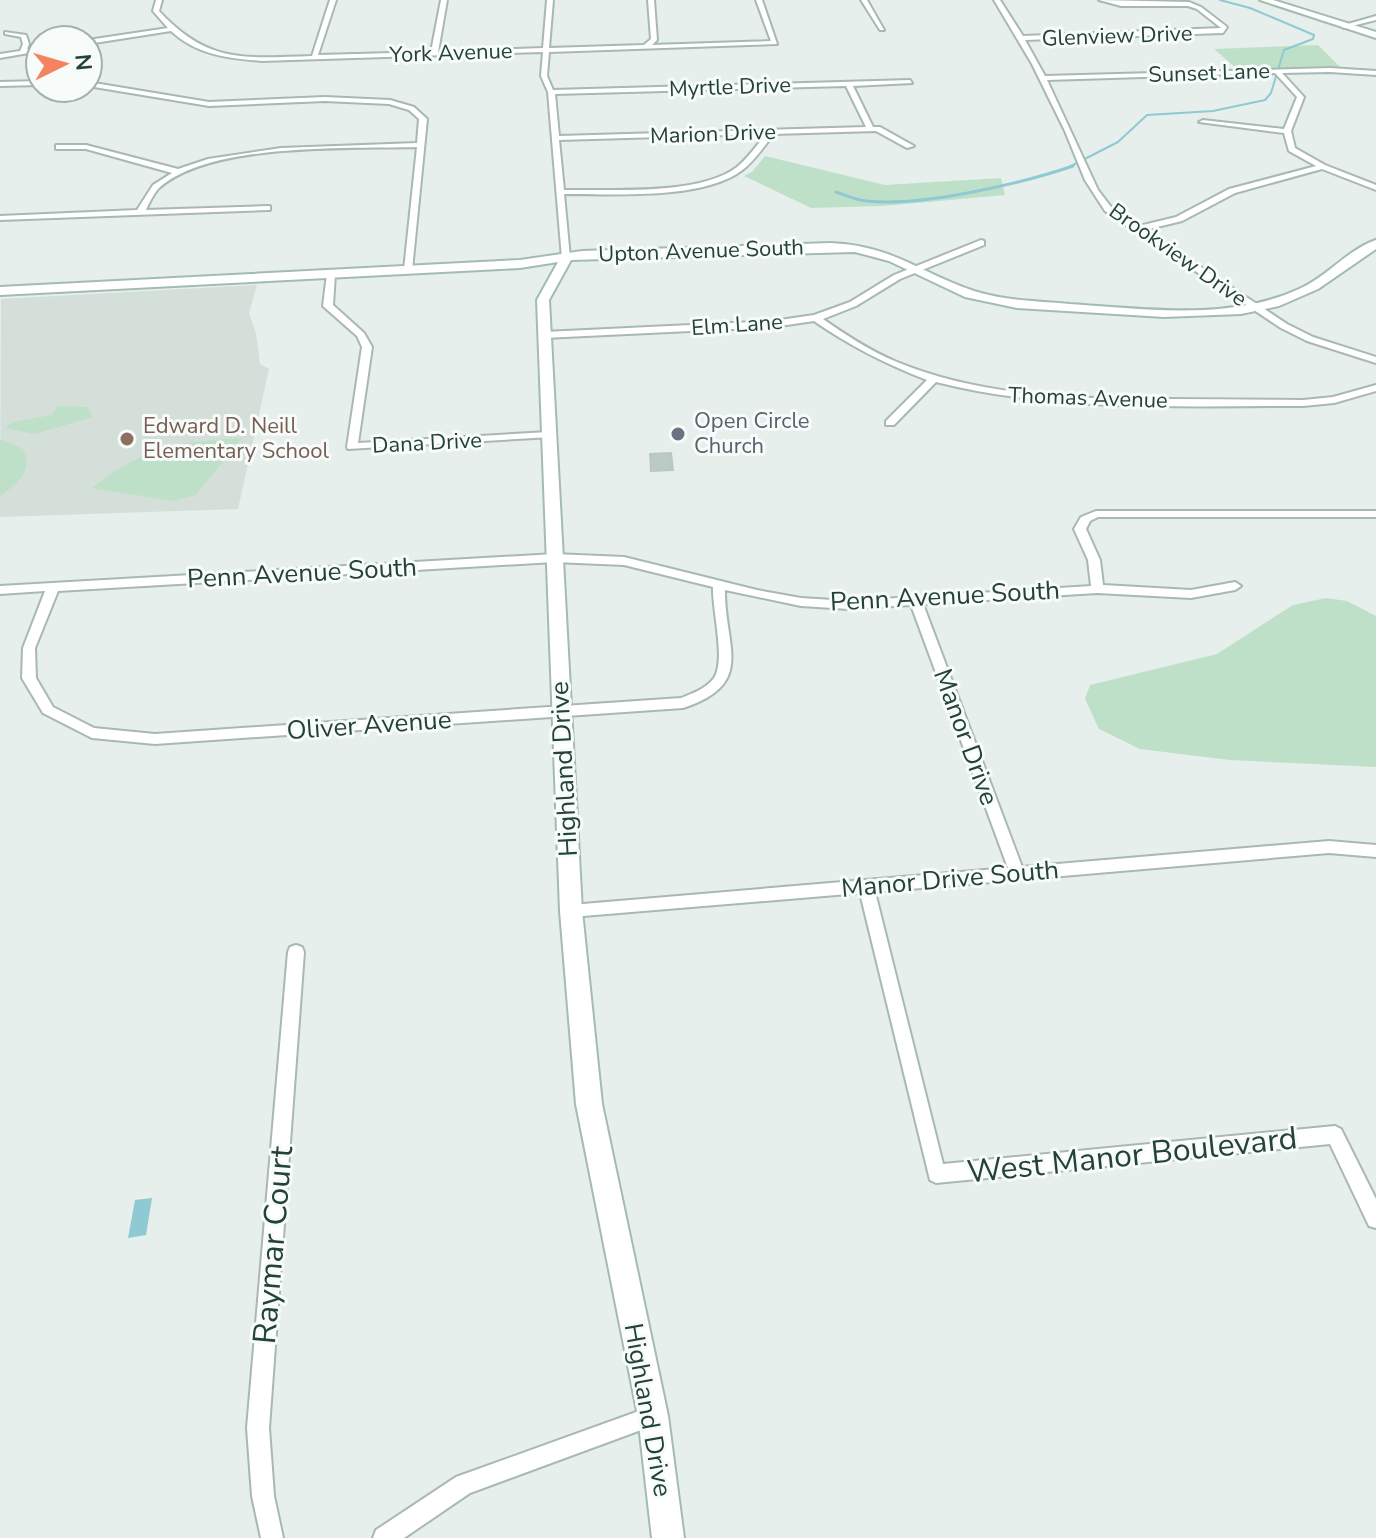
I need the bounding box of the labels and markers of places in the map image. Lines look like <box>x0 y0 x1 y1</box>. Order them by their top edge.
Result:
place label: Open Circle Church <box>694 406 810 461</box>
place label: Edward D. Neill Elementary School <box>143 411 329 466</box>
marker: Open Circle Church <box>669 425 687 443</box>
marker: Edward D. Neill Elementary School <box>118 430 136 448</box>

